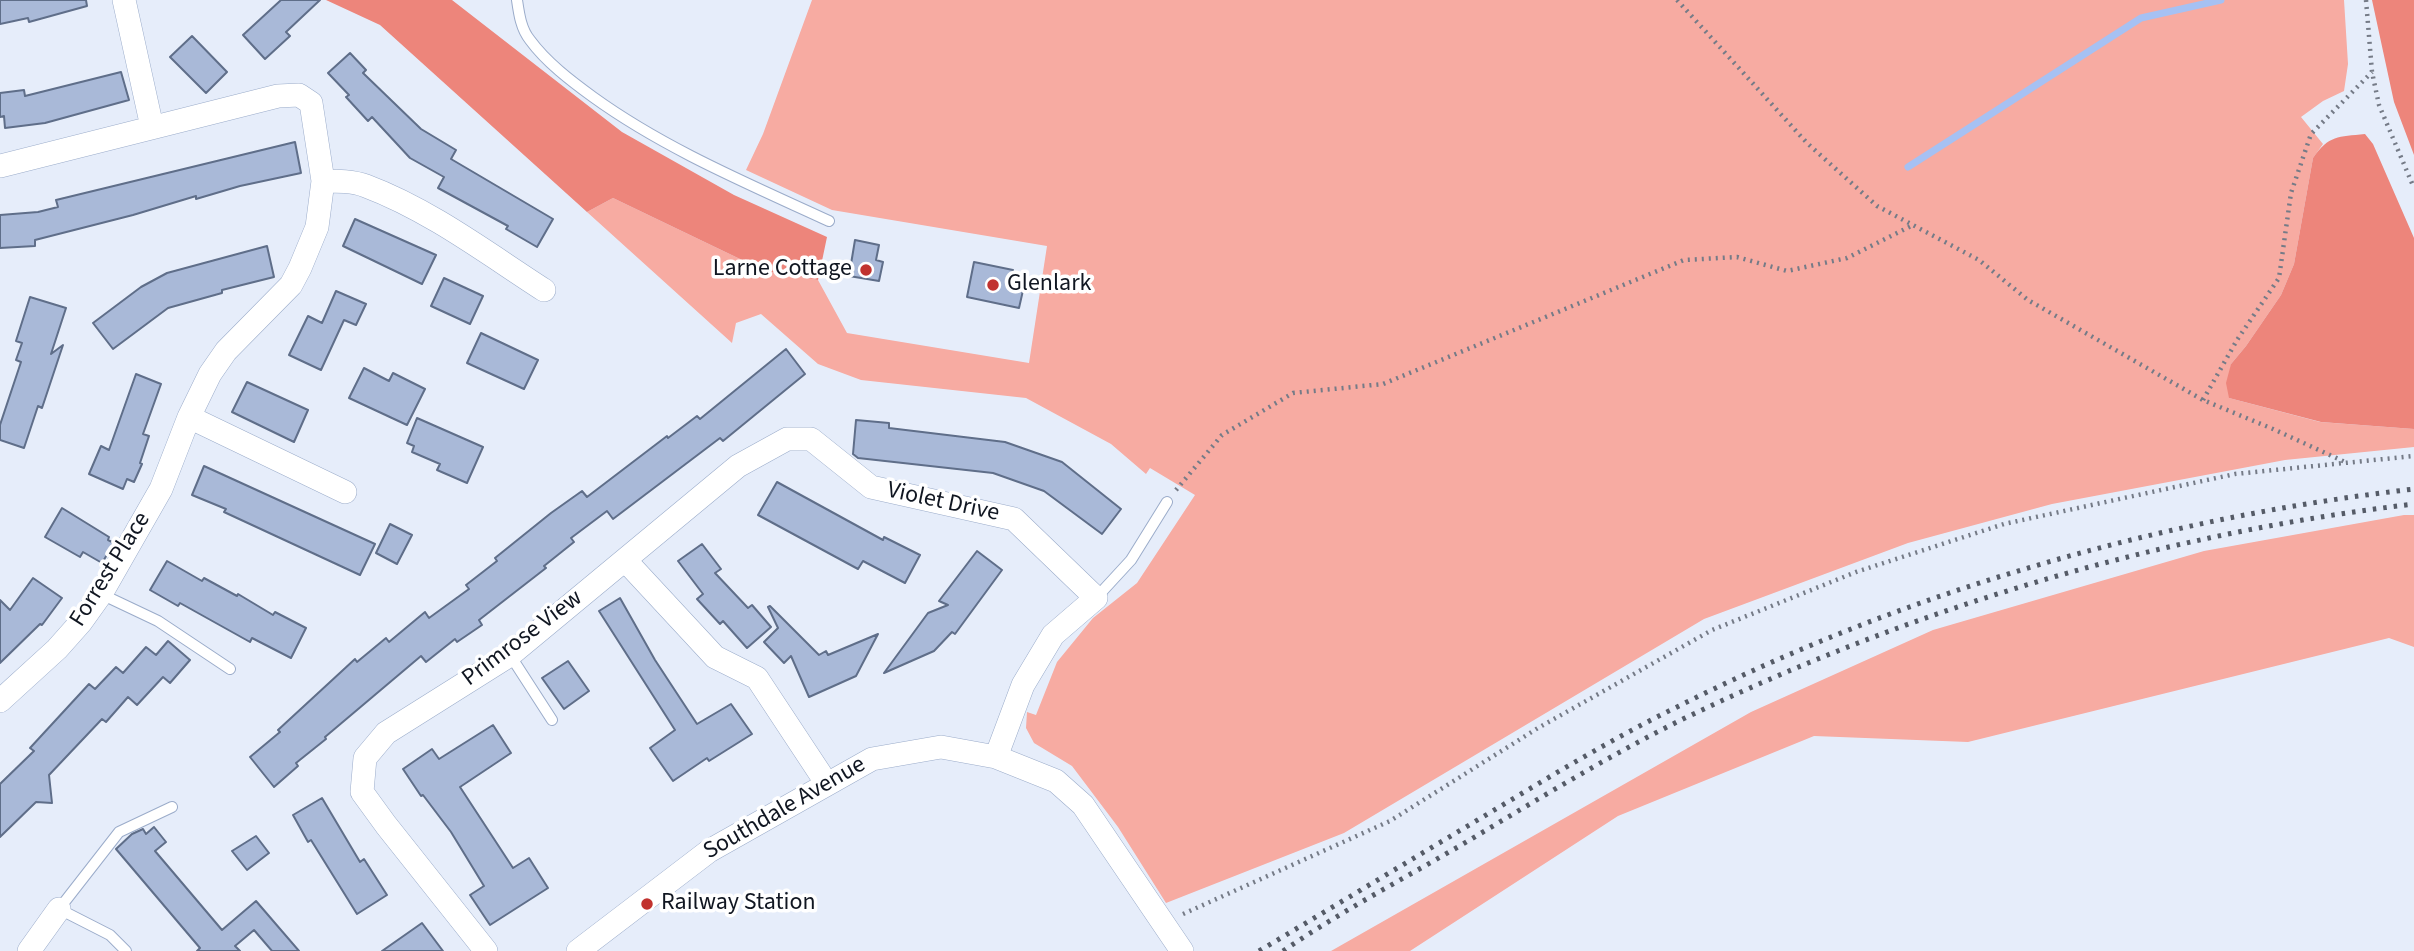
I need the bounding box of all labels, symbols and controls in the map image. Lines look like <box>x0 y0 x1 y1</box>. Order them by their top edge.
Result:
place label: Larne Cottage <box>713 256 852 284</box>
marker: Larne Cottage <box>858 262 874 278</box>
place label: Glenlark <box>1007 271 1091 299</box>
marker: Glenlark <box>985 277 1001 293</box>
street label: Violet Drive <box>884 477 1002 529</box>
street label: Forrest Place <box>64 507 158 633</box>
street label: Primrose View <box>457 584 589 694</box>
street label: Southdale Avenue <box>699 751 871 867</box>
place label: Railway Station <box>661 890 816 918</box>
marker: Railway Station <box>639 896 655 912</box>

